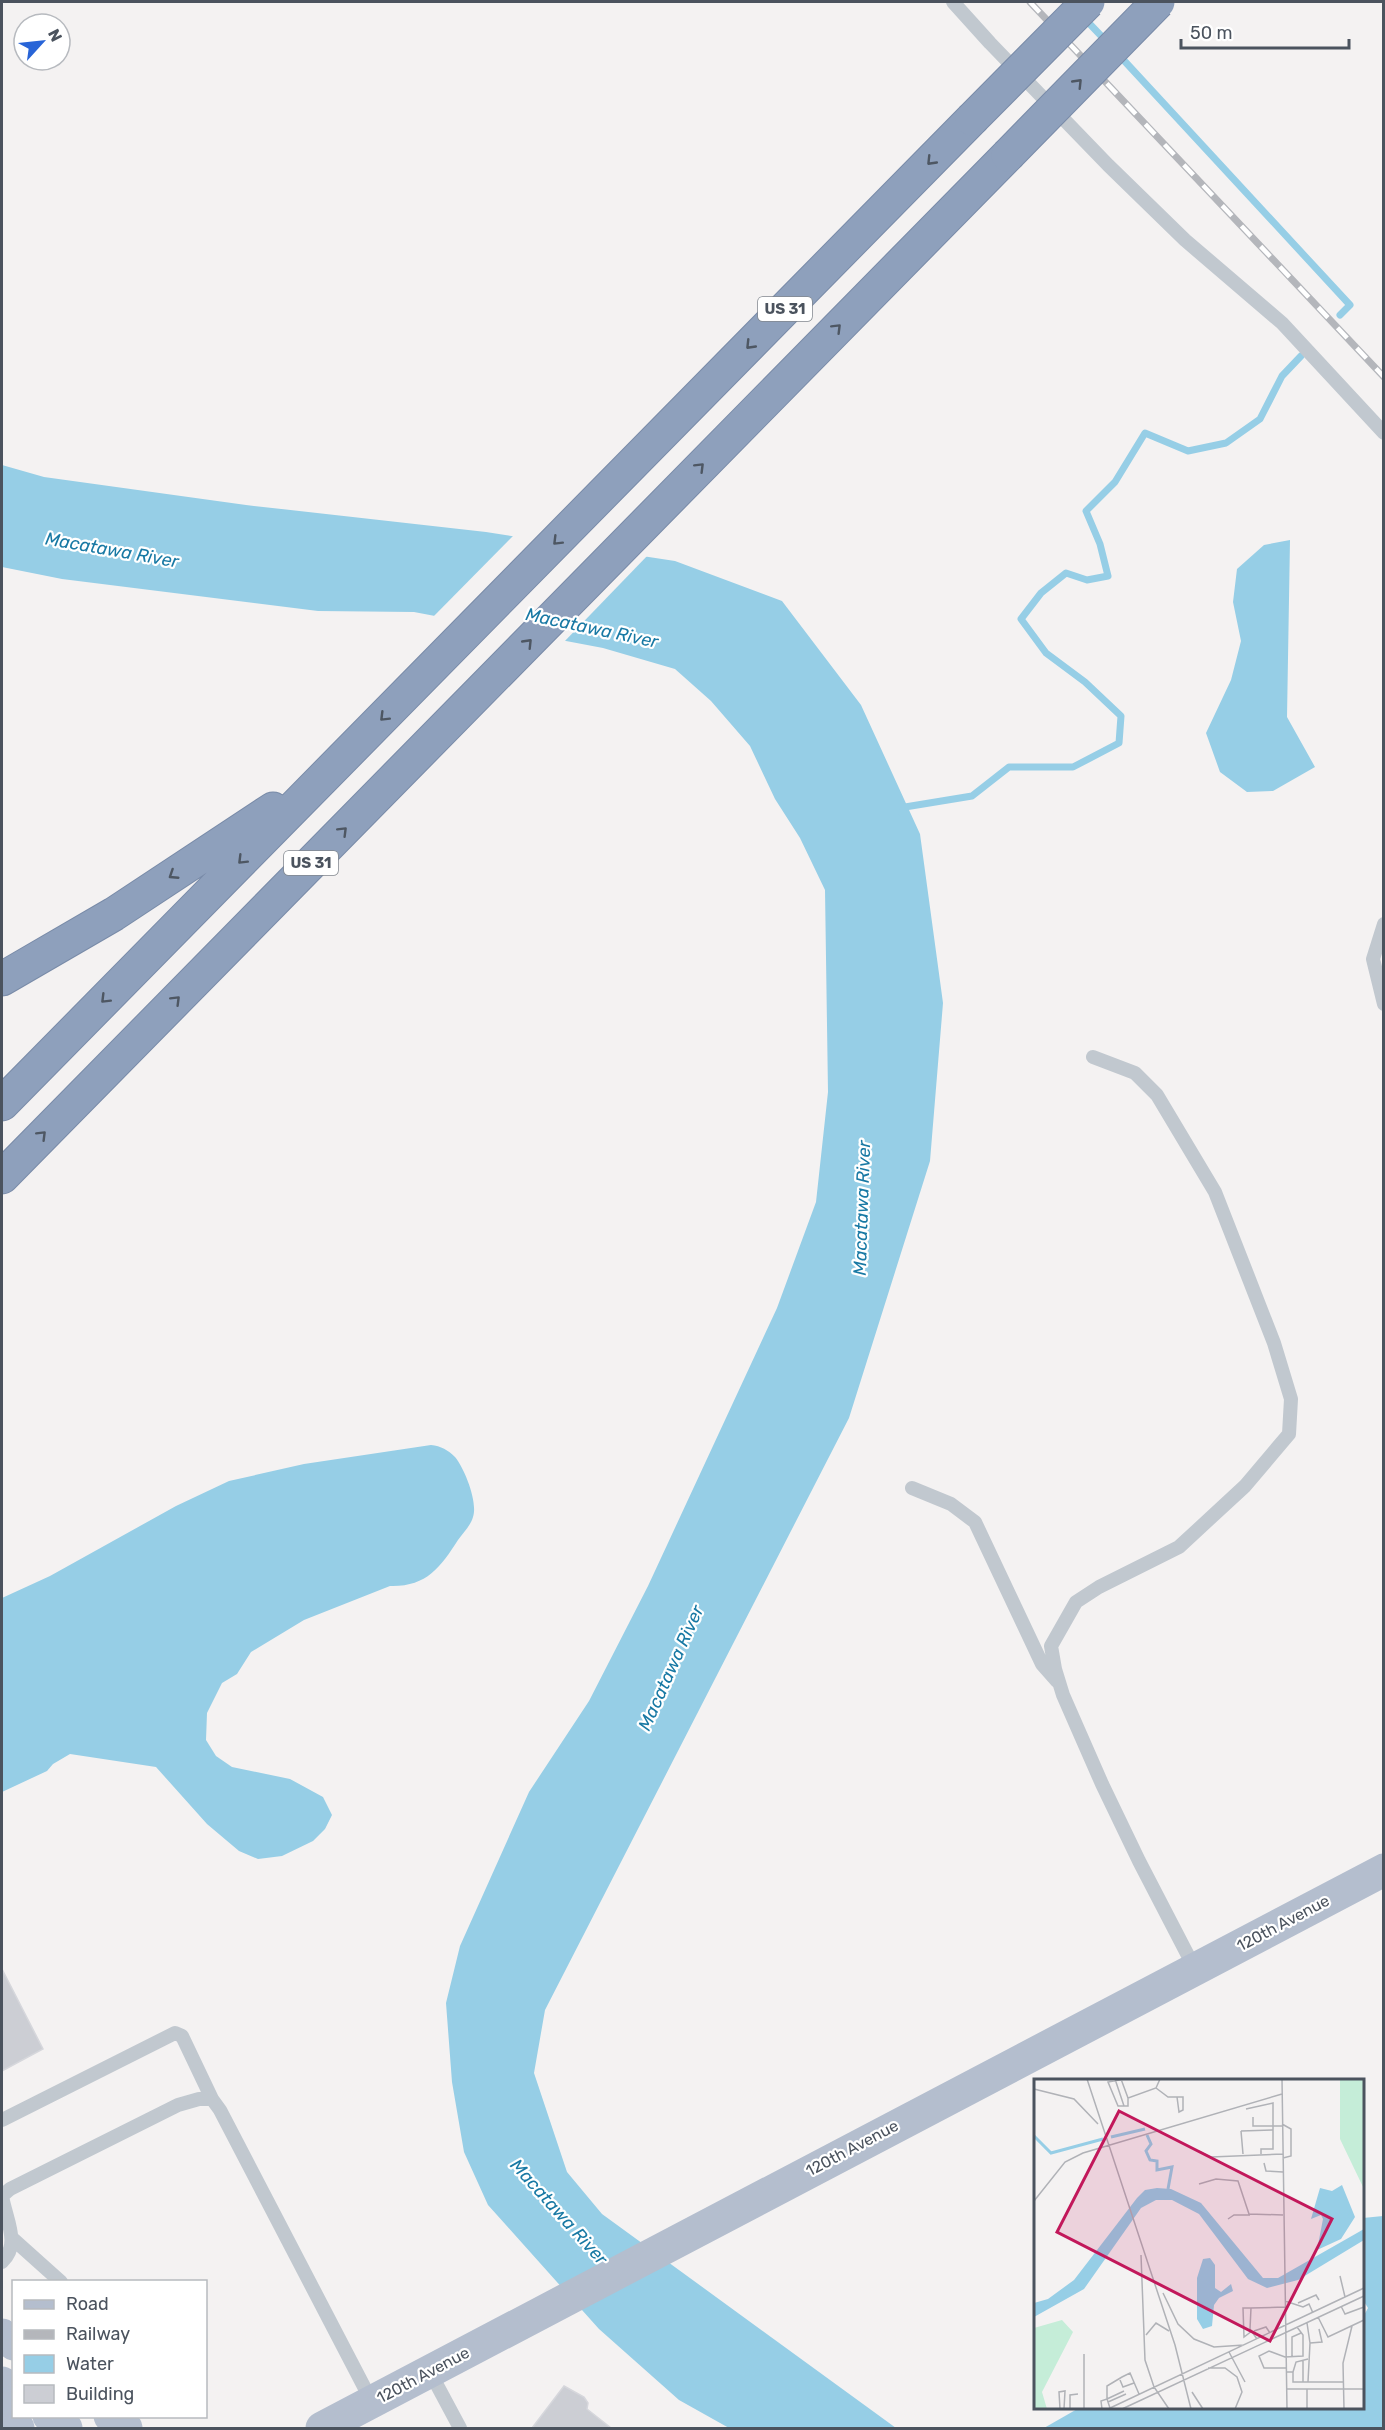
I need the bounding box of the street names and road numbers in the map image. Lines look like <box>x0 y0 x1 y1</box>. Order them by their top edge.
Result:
road number: US 31 <box>758 297 812 321</box>
road number: US 31 <box>284 851 338 875</box>
street label: 120th Avenue <box>1234 1891 1332 1955</box>
street label: 120th Avenue <box>803 2116 901 2180</box>
street label: 120th Avenue <box>374 2343 472 2407</box>

